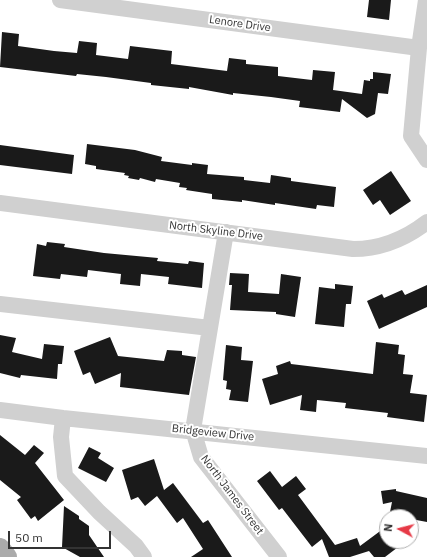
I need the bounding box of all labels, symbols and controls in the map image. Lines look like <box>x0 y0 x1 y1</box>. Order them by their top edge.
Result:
street label: Lenore Drive <box>208 13 272 35</box>
street label: North Skyline Drive <box>168 219 264 243</box>
street label: Bridgeview Drive <box>171 422 255 444</box>
street label: North James Street <box>198 453 266 537</box>
north arrow <box>379 509 419 549</box>
scale bar <box>10 523 113 549</box>
text: N <box>381 523 396 532</box>
text: 50 m <box>15 530 43 545</box>

